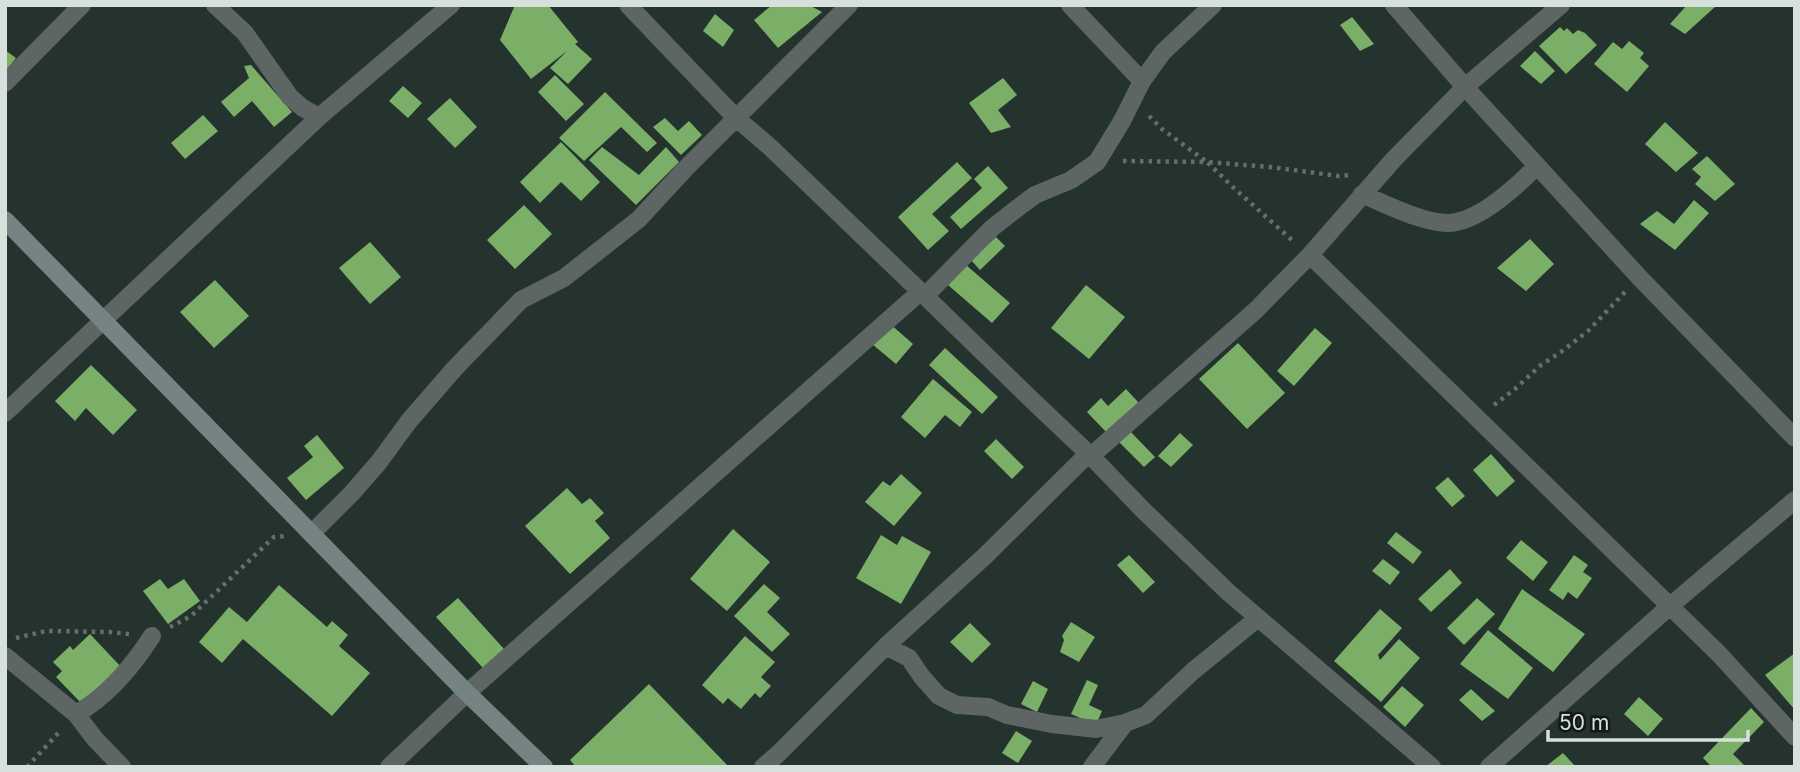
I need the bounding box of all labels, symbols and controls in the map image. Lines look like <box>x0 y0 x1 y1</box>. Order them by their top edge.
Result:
scale bar <box>1548 698 1748 742</box>
text: 50 m <box>1559 710 1609 735</box>

